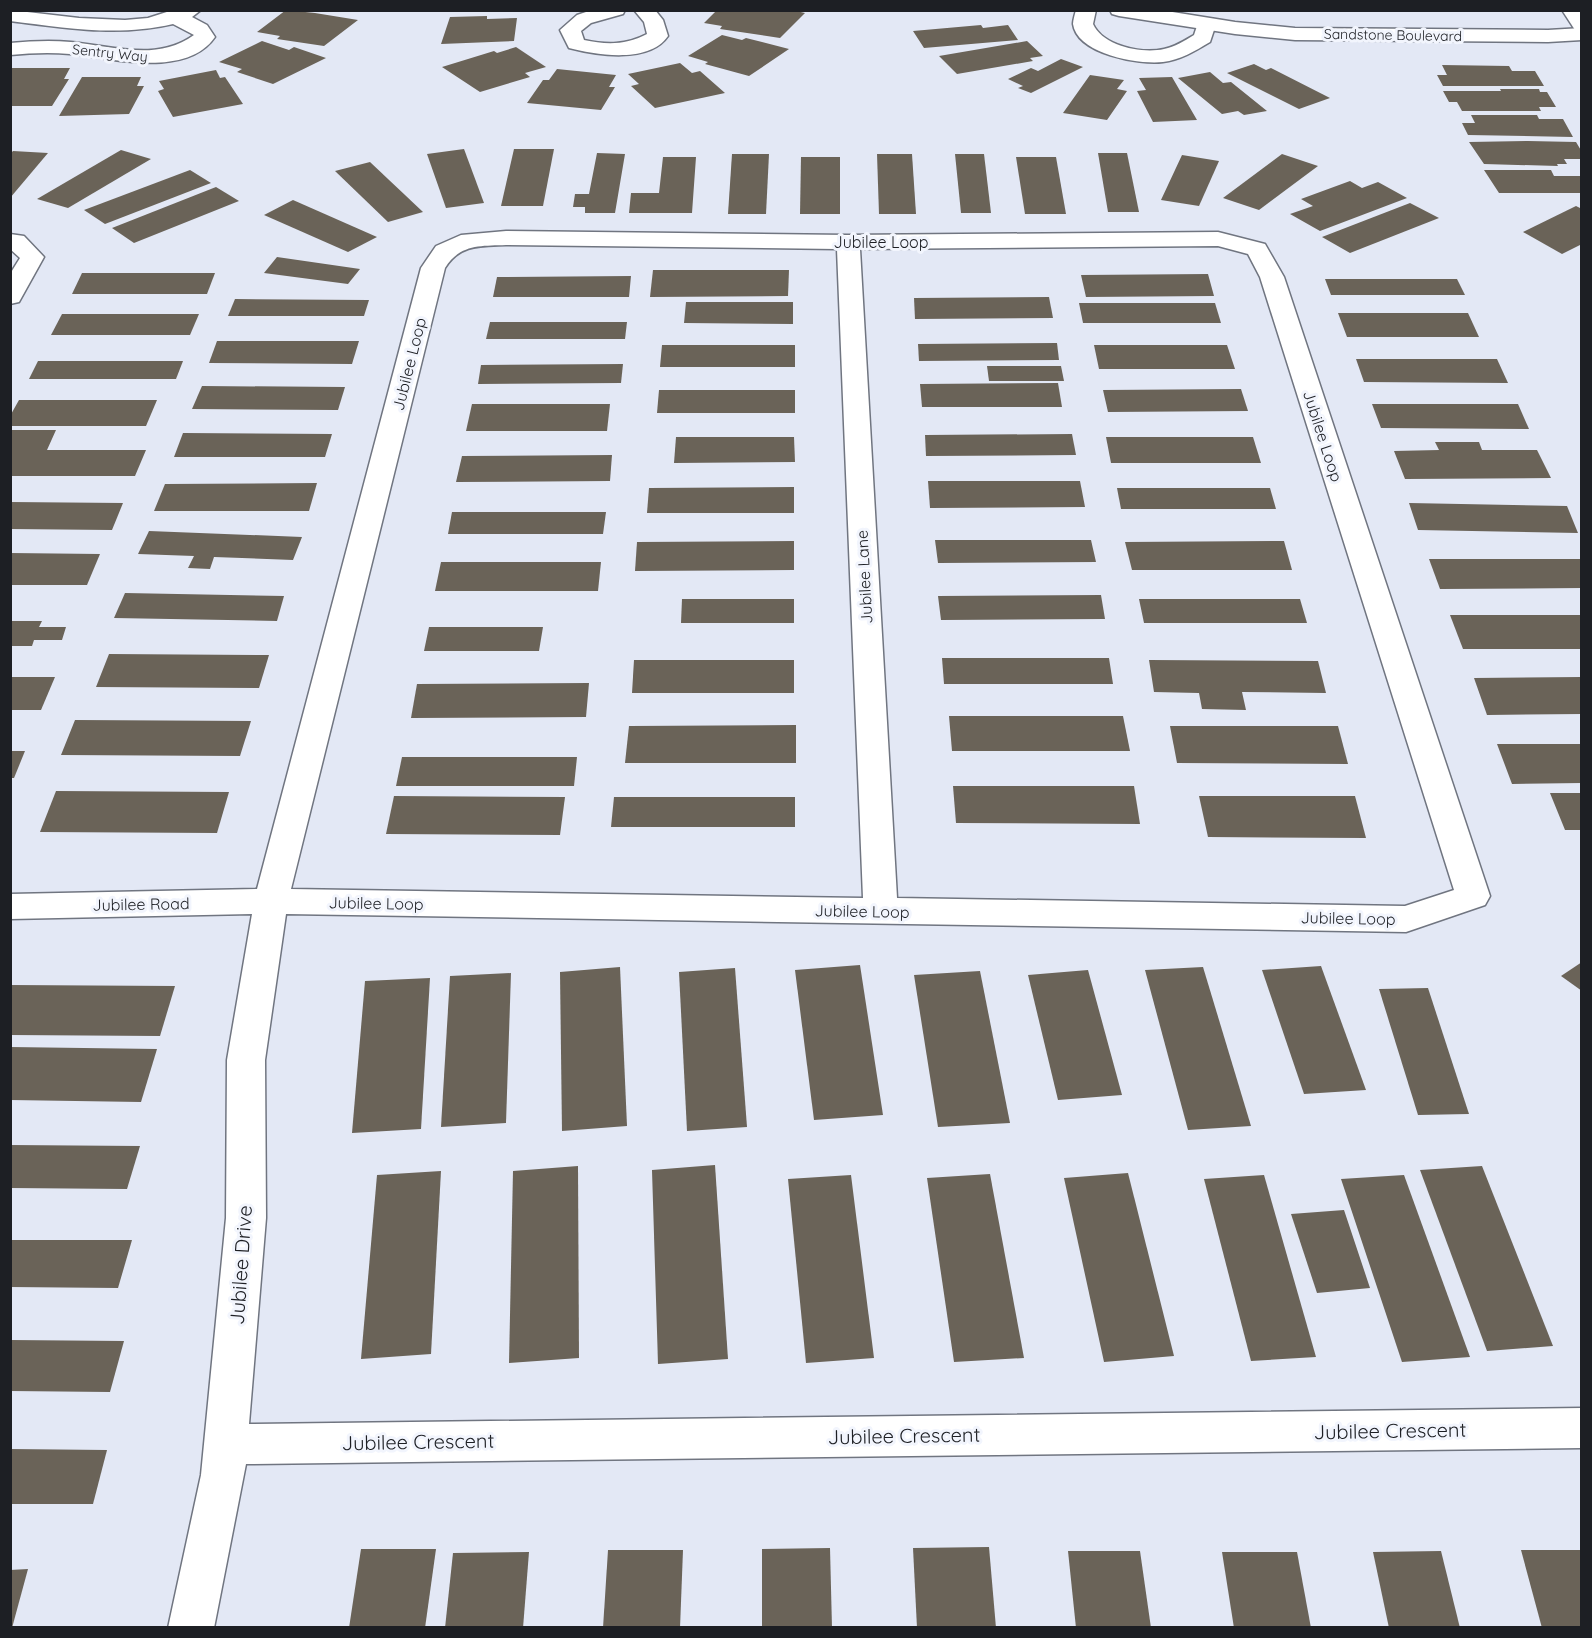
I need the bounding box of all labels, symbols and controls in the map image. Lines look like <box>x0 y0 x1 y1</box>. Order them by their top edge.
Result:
street label: Sandstone Boulevard <box>1324 25 1462 45</box>
street label: Sentry Way <box>71 40 149 66</box>
street label: Jubilee Loop <box>834 232 928 252</box>
street label: Jubilee Loop <box>388 316 430 412</box>
street label: Jubilee Loop <box>1299 388 1347 484</box>
street label: Jubilee Lane <box>852 530 876 624</box>
street label: Jubilee Loop <box>328 892 424 914</box>
street label: Jubilee Road <box>92 893 190 915</box>
street label: Jubilee Loop <box>814 900 910 922</box>
street label: Jubilee Loop <box>1300 907 1396 929</box>
street label: Jubilee Drive <box>224 1204 257 1326</box>
street label: Jubilee Crescent <box>1313 1417 1467 1444</box>
street label: Jubilee Crescent <box>827 1422 981 1449</box>
street label: Jubilee Crescent <box>341 1428 495 1455</box>

